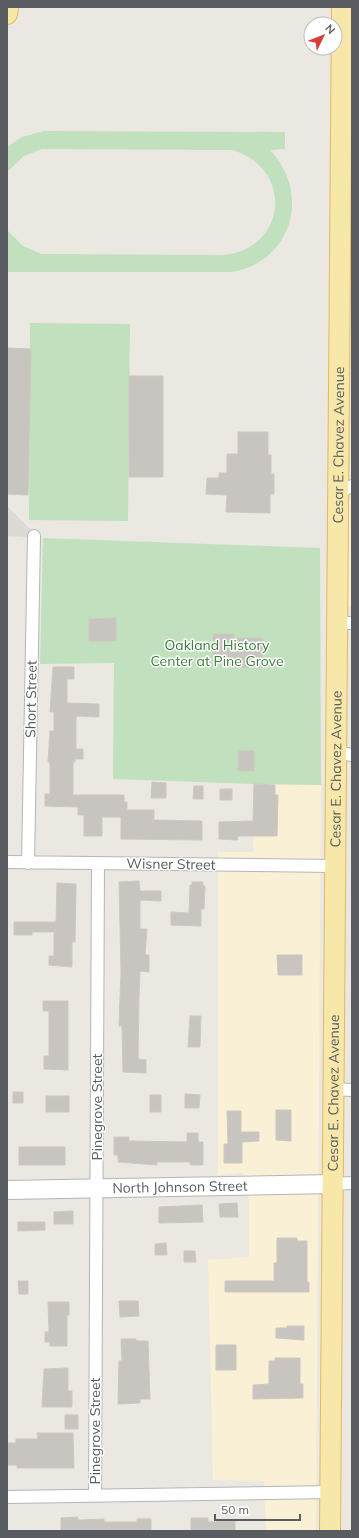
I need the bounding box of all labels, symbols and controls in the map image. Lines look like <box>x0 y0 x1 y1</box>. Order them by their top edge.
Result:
north arrow <box>303 16 343 56</box>
text: N <box>322 21 338 37</box>
street label: Cesar E. Chavez Avenue <box>329 367 348 524</box>
park label: Oakland History Center at Pine Grove <box>150 636 284 670</box>
street label: Short Street <box>21 660 41 738</box>
street label: Cesar E. Chavez Avenue <box>326 691 346 848</box>
street label: Wisner Street <box>126 854 216 874</box>
street label: Cesar E. Chavez Avenue <box>324 1014 343 1172</box>
street label: Pinegrove Street <box>88 1053 106 1160</box>
street label: North Johnson Street <box>112 1177 248 1197</box>
street label: Pinegrove Street <box>86 1377 104 1484</box>
scale bar <box>215 1496 300 1522</box>
text: 50 m <box>221 1502 249 1517</box>

